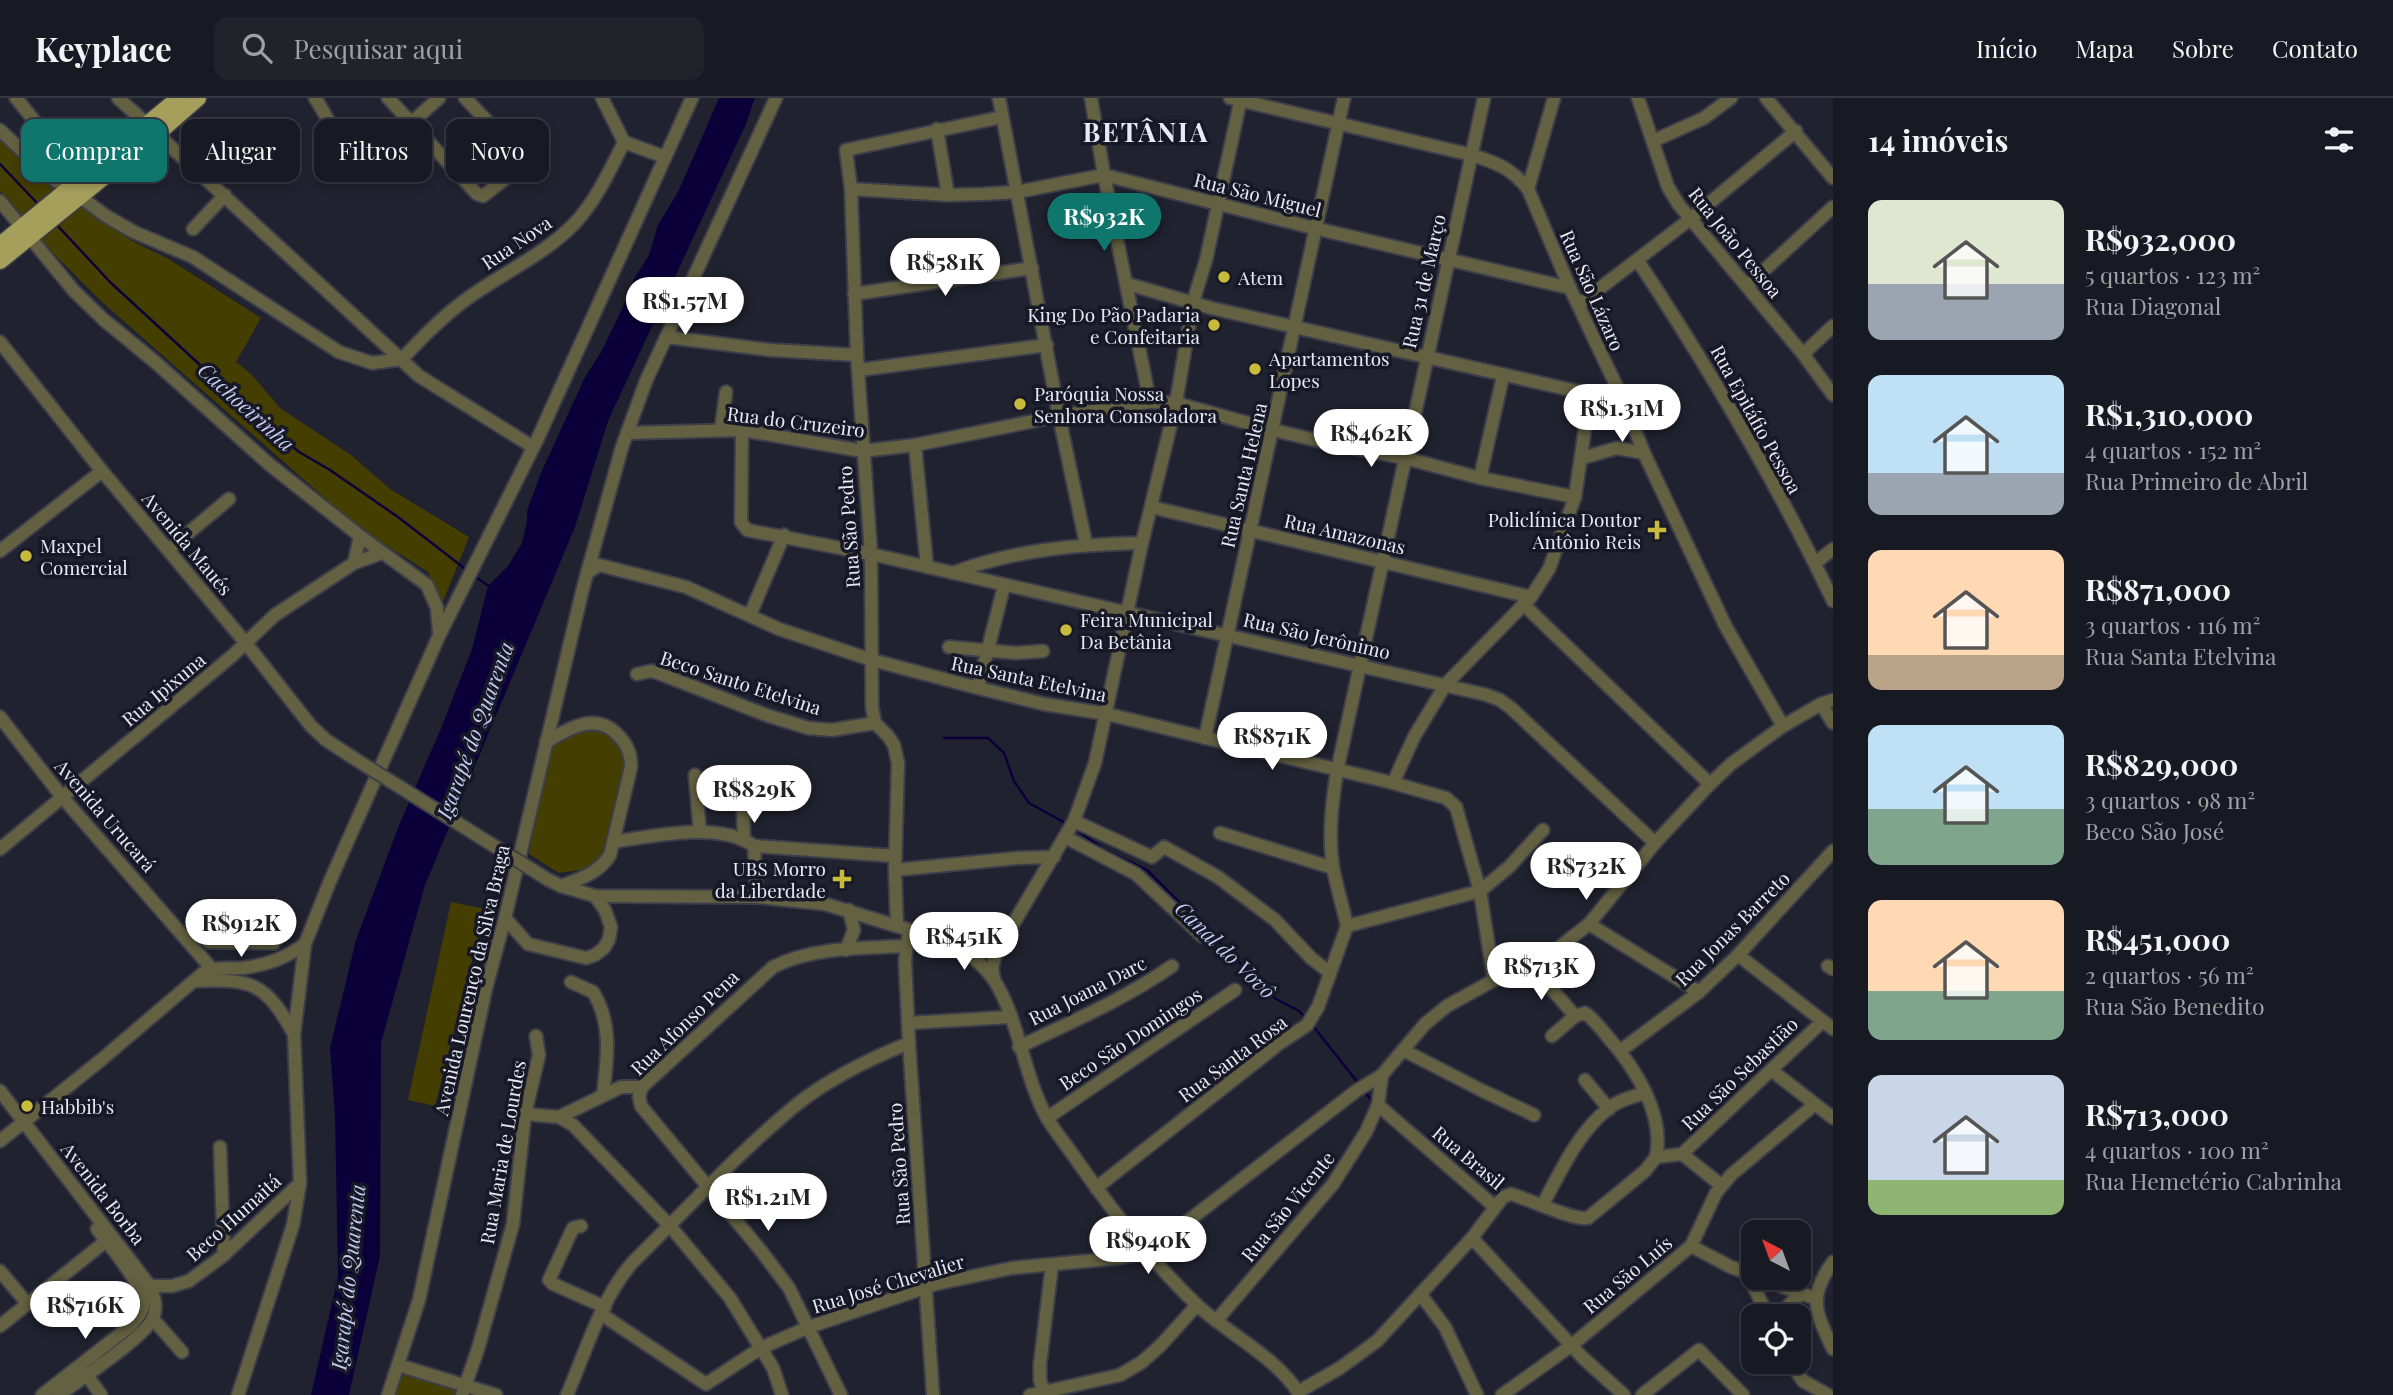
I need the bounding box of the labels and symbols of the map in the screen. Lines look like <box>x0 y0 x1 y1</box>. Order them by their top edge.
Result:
district label: BETÂNIA <box>1083 114 1209 149</box>
street label: Rua São Miguel <box>1192 166 1325 223</box>
street label: Rua João Pessoa <box>1683 181 1789 303</box>
pin: R$932K <box>1047 194 1161 253</box>
street label: Rua Nova <box>476 209 557 275</box>
street label: Rua 31 de Março <box>1395 211 1451 351</box>
street label: Rua São Lázaro <box>1555 225 1631 355</box>
pin: R$581K <box>888 238 1002 298</box>
place label: Atem <box>1237 264 1283 290</box>
marker: Atem <box>1216 269 1232 285</box>
pin: R$1.57M <box>620 278 750 337</box>
place label: King Do Pão Padaria e Confeitaria <box>1027 301 1201 349</box>
marker: King Do Pão Padaria e Confeitaria <box>1206 317 1222 333</box>
street label: Rua Epitáfio Pessoa <box>1705 340 1809 498</box>
place label: Apartamentos Lopes <box>1268 345 1390 393</box>
water label: Cachoeirinha <box>193 355 301 457</box>
marker: Apartamentos Lopes <box>1247 361 1263 377</box>
place label: Paróquia Nossa Senhora Consoladora <box>1034 380 1218 428</box>
pin: R$1.31M <box>1557 384 1687 444</box>
marker: Paróquia Nossa Senhora Consoladora <box>1012 396 1028 412</box>
street label: Rua Santa Helena <box>1214 399 1272 550</box>
street label: Rua do Cruzeiro <box>726 400 866 442</box>
pin: R$462K <box>1314 410 1428 469</box>
street label: Rua São Pedro <box>831 465 865 589</box>
street label: Avenida Maués <box>136 485 239 600</box>
street label: Rua Amazonas <box>1282 506 1408 560</box>
place label: Policlínica Doutor Antônio Reis <box>1488 506 1642 554</box>
marker: Policlínica Doutor Antônio Reis <box>1647 520 1667 540</box>
place label: Maxpel Comercial <box>40 532 128 580</box>
marker: Maxpel Comercial <box>18 548 34 564</box>
street label: Rua São Jerônimo <box>1241 605 1393 665</box>
place label: Feira Municipal Da Betânia <box>1080 606 1214 654</box>
marker: Feira Municipal Da Betânia <box>1058 622 1074 638</box>
water label: Igarapé do Quarenta <box>429 637 519 823</box>
street label: Beco Santo Etelvina <box>657 644 825 720</box>
street label: Rua Ipixuna <box>116 646 211 732</box>
street label: Rua Santa Etelvina <box>949 649 1110 707</box>
pin: R$871K <box>1215 712 1329 772</box>
street label: Avenida Urucará <box>49 752 163 877</box>
pin: R$829K <box>697 766 811 825</box>
street label: Avenida Lourenço da Silva Braga <box>427 842 515 1119</box>
pin: R$732K <box>1529 842 1643 902</box>
place label: UBS Morro da Liberdade <box>715 855 826 903</box>
street label: Rua Jonas Barreto <box>1669 865 1795 991</box>
marker: UBS Morro da Liberdade <box>832 869 852 889</box>
water label: Canal do Vovô <box>1170 894 1283 1005</box>
pin: R$912K <box>184 900 298 959</box>
pin: R$451K <box>907 912 1021 972</box>
pin: R$713K <box>1484 942 1598 1002</box>
street label: Rua Joana Darc <box>1024 949 1150 1031</box>
street label: Rua Afonso Pena <box>624 963 744 1080</box>
street label: Beco São Domingos <box>1053 980 1207 1096</box>
street label: Rua Santa Rosa <box>1172 1008 1292 1107</box>
street label: Rua São Sebastião <box>1675 1011 1803 1135</box>
street label: Rua Maria de Lourdes <box>473 1058 531 1246</box>
place label: Habbib's <box>41 1093 114 1119</box>
marker: Habbib's <box>19 1098 35 1114</box>
street label: Rua São Pedro <box>881 1102 915 1226</box>
street label: Rua Brasil <box>1428 1119 1511 1195</box>
street label: Avenida Borba <box>55 1136 152 1250</box>
street label: Rua São Vicente <box>1234 1145 1340 1267</box>
street label: Beco Humaitá <box>180 1167 286 1267</box>
pin: R$1.21M <box>703 1174 833 1233</box>
water label: Igarapé do Quarenta <box>323 1183 371 1372</box>
pin: R$940K <box>1091 1216 1205 1276</box>
north arrow <box>1741 1220 1811 1290</box>
street label: Rua São Luís <box>1577 1229 1677 1319</box>
street label: Rua José Chevalier <box>809 1247 968 1319</box>
pin: R$716K <box>28 1282 142 1341</box>

